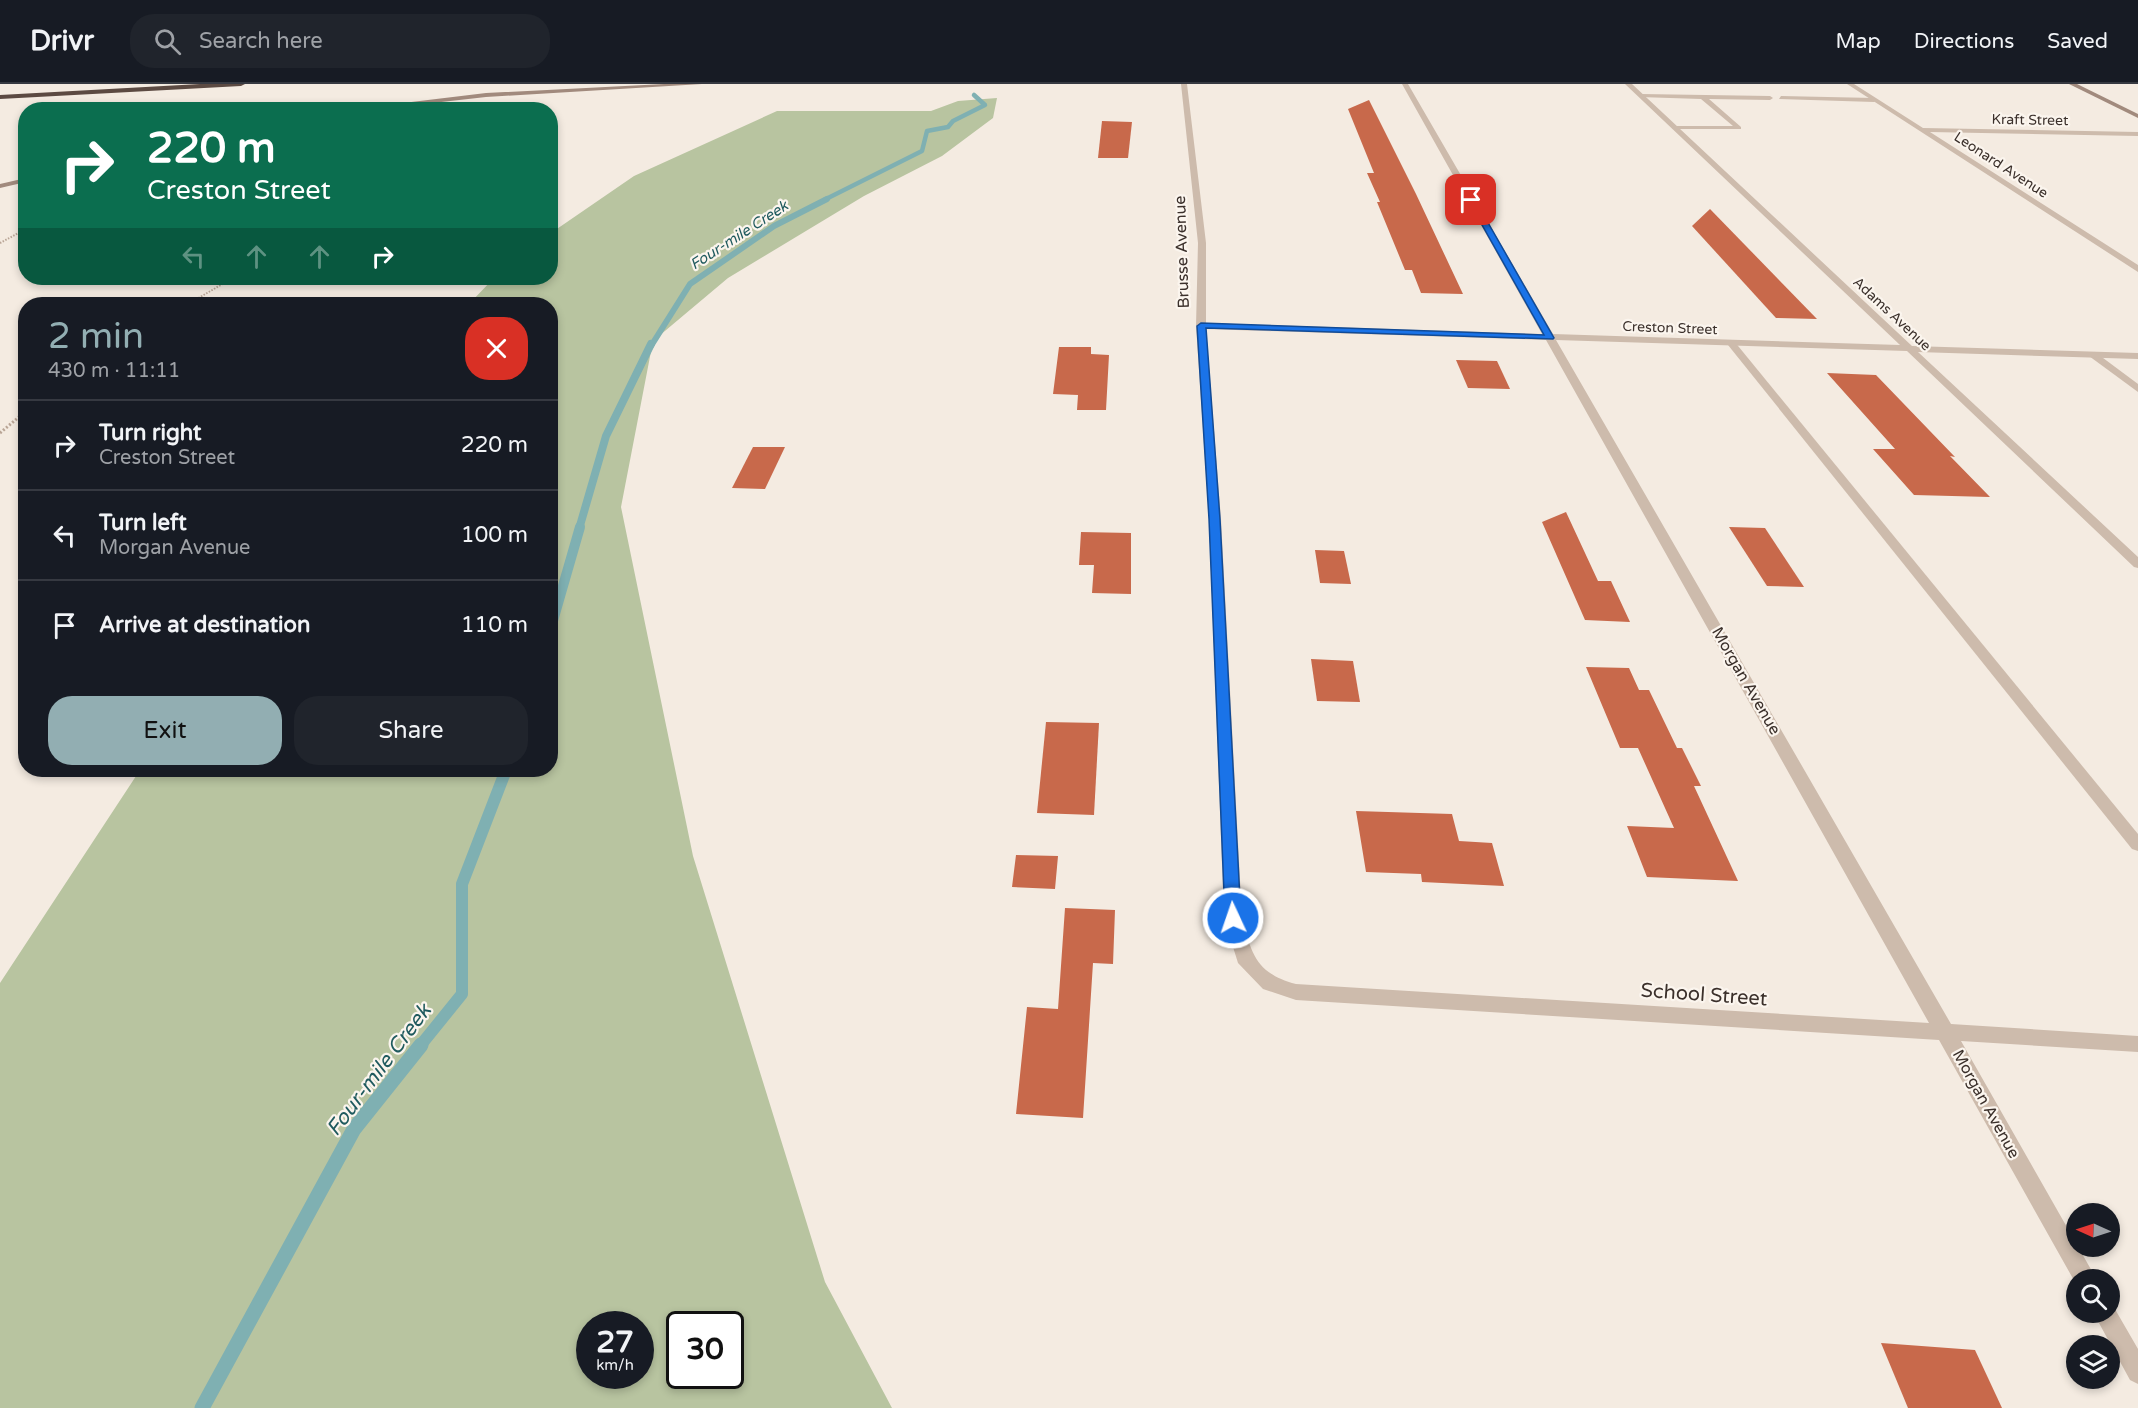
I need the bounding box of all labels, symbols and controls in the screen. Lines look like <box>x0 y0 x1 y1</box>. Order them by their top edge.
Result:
search box <box>130 14 550 68</box>
text: Drivr <box>30 24 94 58</box>
icon: search <box>151 25 184 58</box>
text: Search here <box>199 28 323 54</box>
text: Map <box>1835 29 1881 54</box>
text: Directions <box>1914 29 2014 54</box>
text: Saved <box>2047 29 2108 54</box>
street label: Kraft Street <box>1992 111 2069 129</box>
text: 220 m <box>147 123 276 174</box>
icon: right <box>48 126 126 204</box>
street label: Leonard Avenue <box>1951 128 2051 202</box>
text: Creston Street <box>147 174 331 207</box>
pin <box>1445 174 1496 225</box>
icon: arrive <box>1454 183 1487 216</box>
street label: Brusse Avenue <box>1170 195 1194 309</box>
water label: Four-mile Creek <box>687 196 793 273</box>
icon: left <box>177 240 210 273</box>
icon: ahead <box>240 240 273 273</box>
icon: ahead <box>303 240 336 273</box>
icon: right <box>366 240 399 273</box>
street label: Adams Avenue <box>1850 274 1935 354</box>
text: 2 min <box>48 315 144 358</box>
button: close <box>465 317 528 380</box>
street label: Creston Street <box>1622 318 1719 338</box>
text: 430 m · 11:11 <box>48 359 180 383</box>
text: Turn right <box>99 420 201 446</box>
icon: right <box>48 429 81 462</box>
text: 220 m <box>461 432 528 458</box>
text: Creston Street <box>99 446 235 470</box>
text: Turn left <box>99 510 187 536</box>
icon: left <box>48 519 81 552</box>
text: 100 m <box>461 522 528 548</box>
text: Morgan Avenue <box>99 536 250 560</box>
icon: arrive <box>48 609 81 642</box>
text: Arrive at destination <box>99 612 310 638</box>
text: 110 m <box>461 612 528 638</box>
street label: Morgan Avenue <box>1707 624 1785 738</box>
button: Exit <box>48 696 282 765</box>
button: Share <box>294 696 528 765</box>
position arrow <box>1201 886 1265 950</box>
street label: School Street <box>1640 979 1768 1011</box>
water label: Four-mile Creek <box>321 998 438 1141</box>
street label: Morgan Avenue <box>1948 1046 2024 1162</box>
north arrow <box>2066 1203 2120 1257</box>
map controls <box>2066 1203 2120 1389</box>
button: search <box>2066 1269 2120 1323</box>
speed limit sign: 30 <box>666 1311 744 1389</box>
text: 27 <box>596 1324 634 1361</box>
button: layers <box>2066 1335 2120 1389</box>
text: km/h <box>596 1356 634 1374</box>

